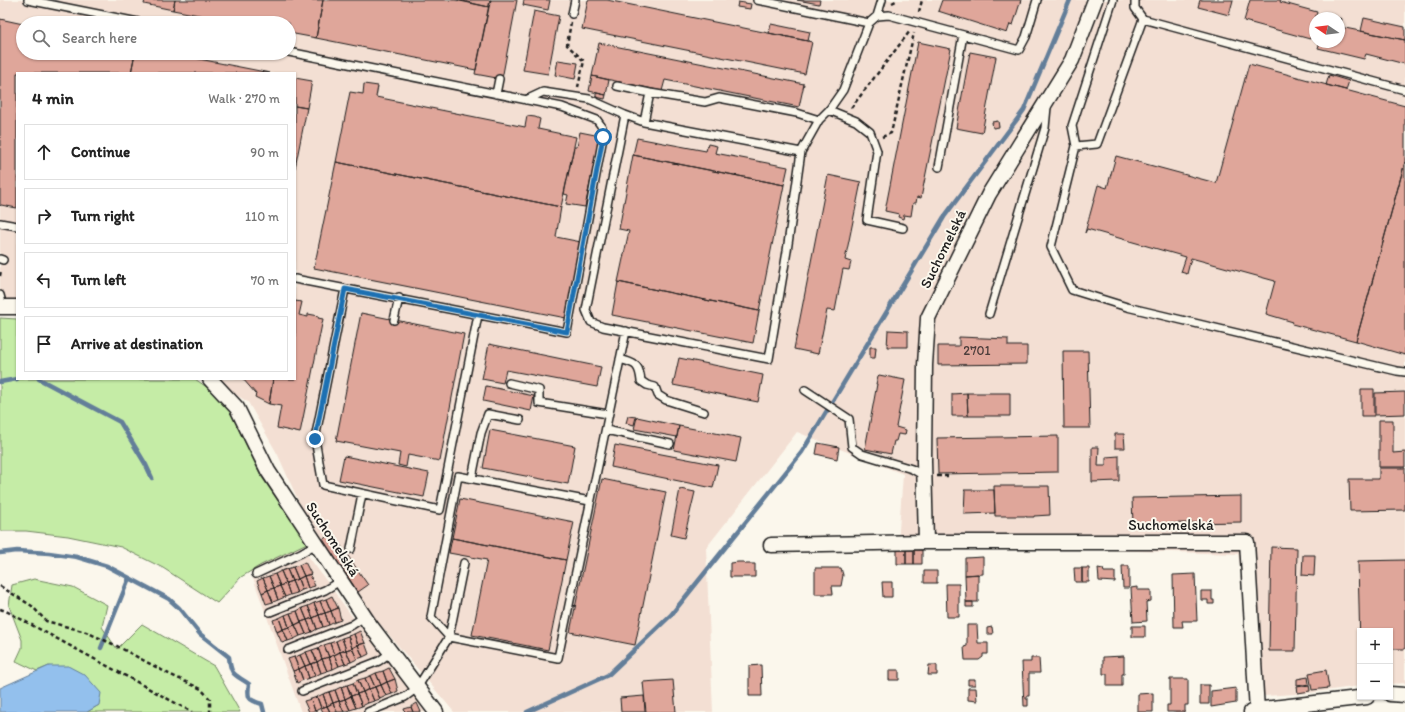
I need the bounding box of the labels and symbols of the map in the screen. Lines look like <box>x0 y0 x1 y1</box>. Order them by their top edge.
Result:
north arrow <box>1309 12 1345 48</box>
route start <box>594 128 612 146</box>
street label: Suchomelská <box>916 207 970 291</box>
house number: 2701 <box>963 343 991 358</box>
route end <box>306 430 324 448</box>
street label: Suchomelská <box>302 498 364 580</box>
street label: Suchomelská <box>1128 516 1214 534</box>

